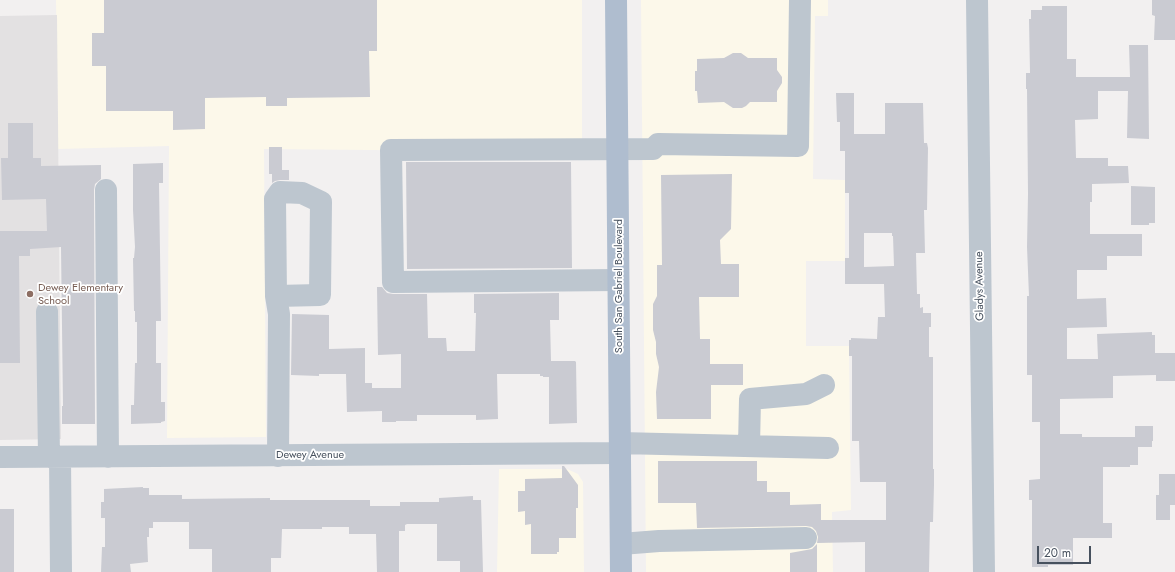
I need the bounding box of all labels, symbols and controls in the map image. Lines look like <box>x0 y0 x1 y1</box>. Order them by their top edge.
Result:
street label: South San Gabriel Boulevard <box>612 219 626 353</box>
street label: Gladys Avenue <box>973 251 987 321</box>
place label: Dewey Elementary School <box>38 281 123 307</box>
marker: Dewey Elementary School <box>25 289 35 299</box>
street label: Dewey Avenue <box>276 448 344 462</box>
scale bar <box>1039 538 1093 564</box>
text: 20 m <box>1044 544 1071 562</box>

